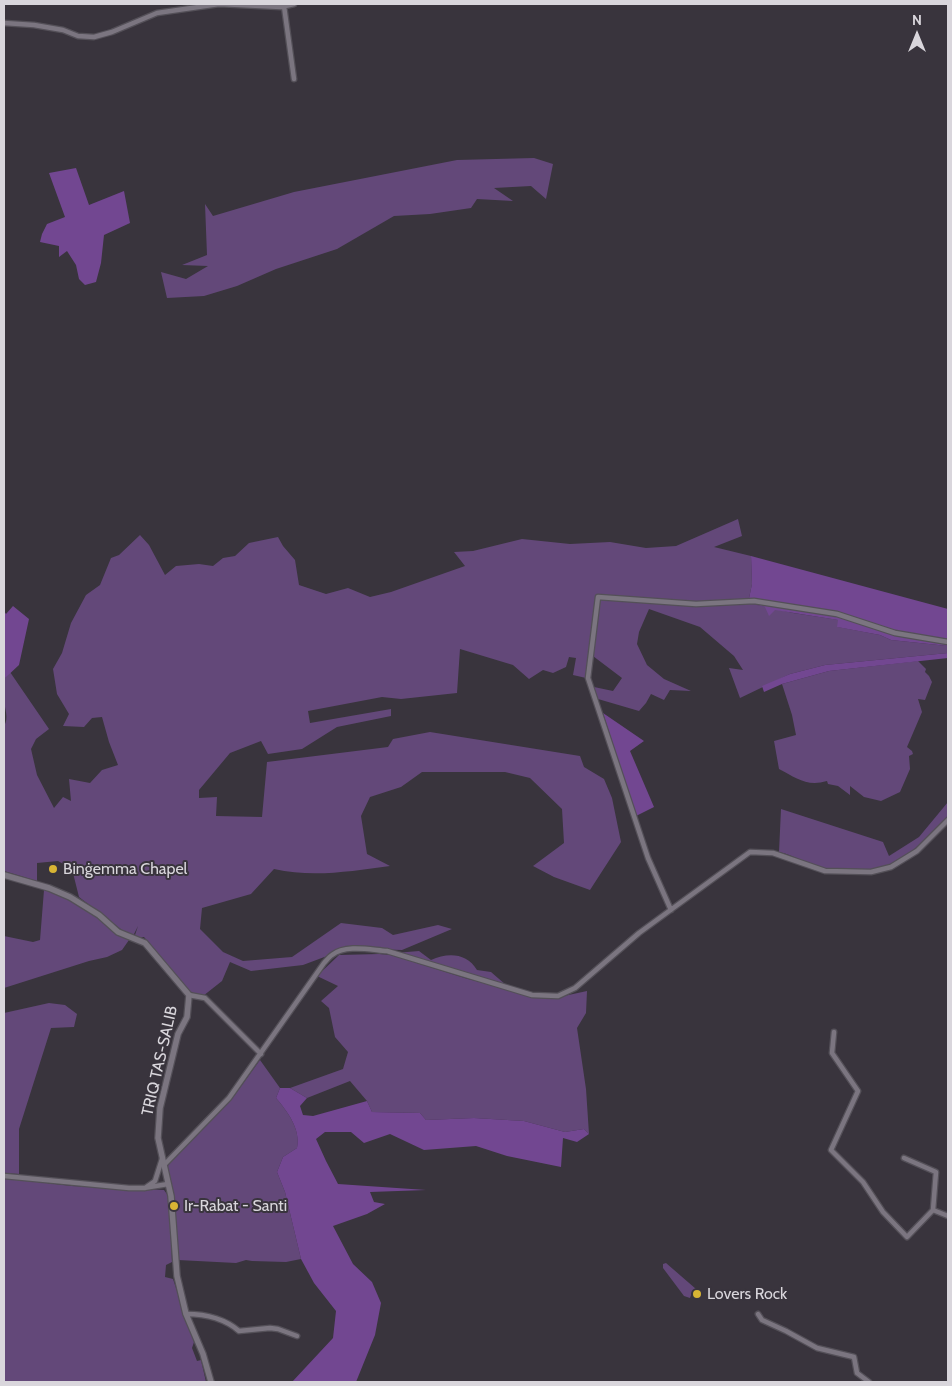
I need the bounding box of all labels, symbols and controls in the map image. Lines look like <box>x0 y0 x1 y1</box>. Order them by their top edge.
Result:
north arrow <box>892 10 942 60</box>
text: N <box>912 11 922 29</box>
place label: Binġemma Chapel <box>63 859 187 879</box>
marker: Binġemma Chapel <box>47 863 59 875</box>
street label: TRIQ TAS-SALIB <box>138 1004 182 1118</box>
place label: Ir-Rabat - Santi <box>184 1196 287 1216</box>
marker: Ir-Rabat - Santi <box>168 1200 180 1212</box>
place label: Lovers Rock <box>707 1284 787 1304</box>
marker: Lovers Rock <box>691 1288 703 1300</box>

